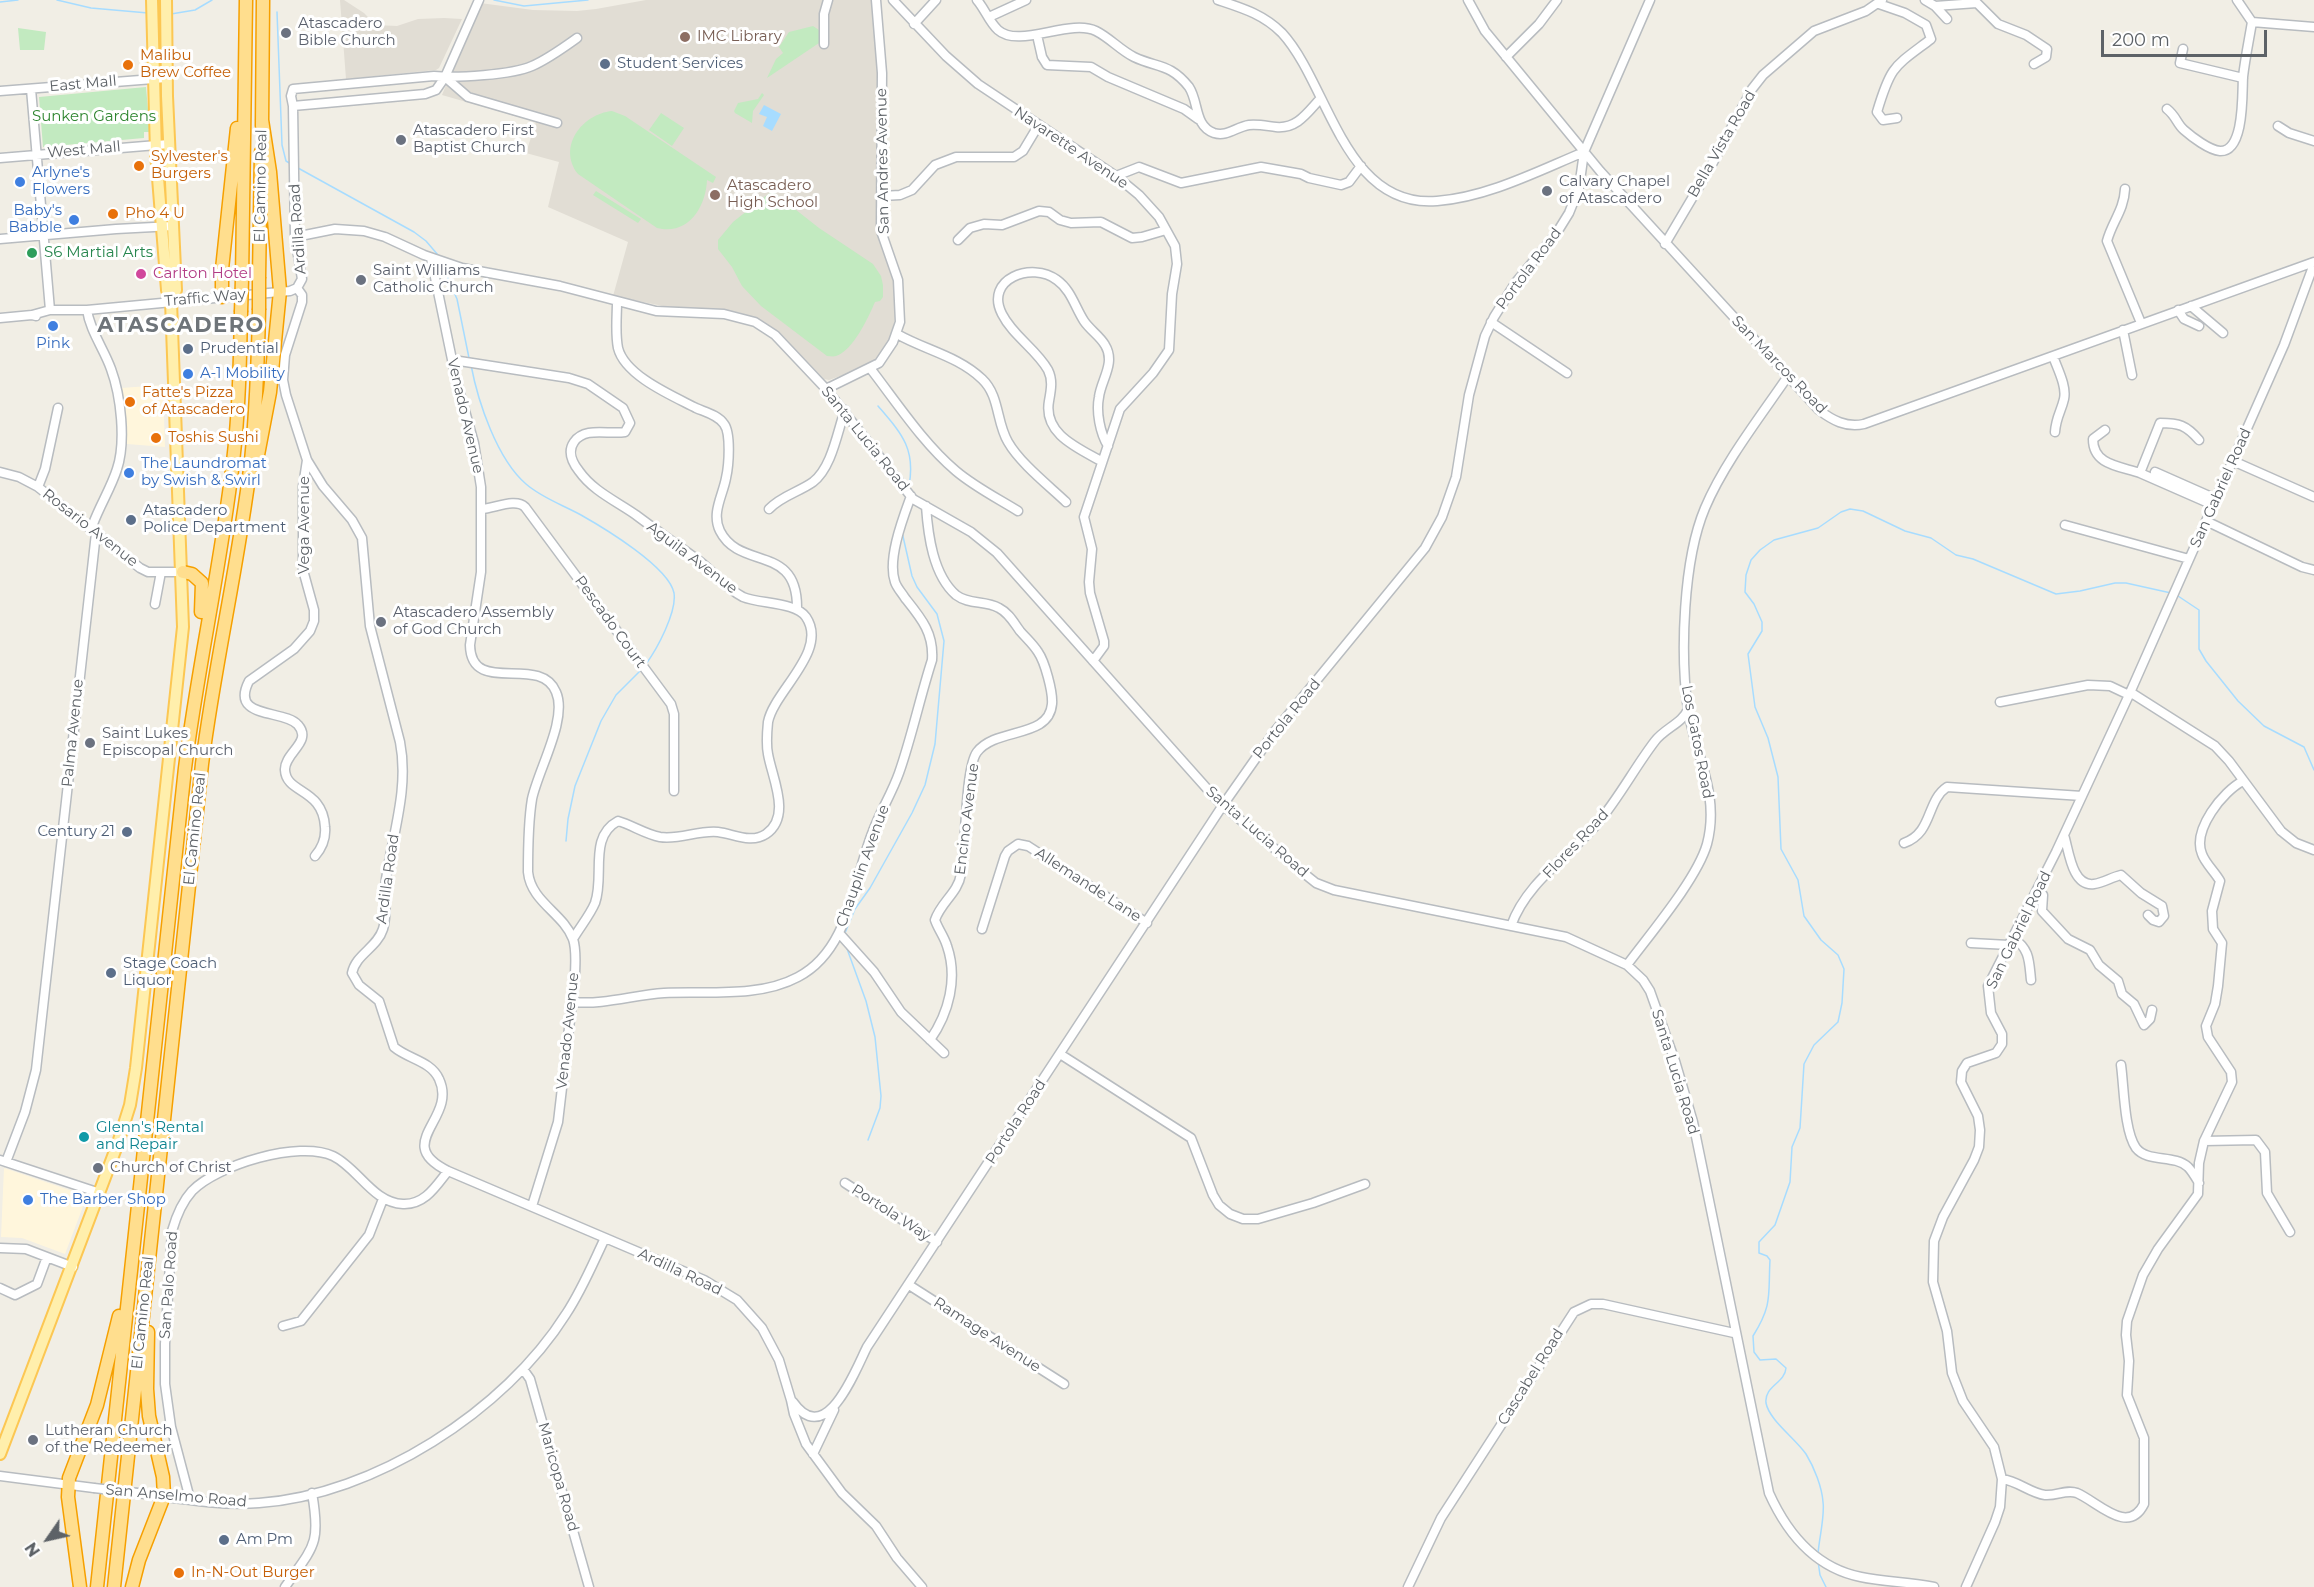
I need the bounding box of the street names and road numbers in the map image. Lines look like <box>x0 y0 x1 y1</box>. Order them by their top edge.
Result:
street label: East Mall <box>49 72 117 96</box>
street label: Bella Vista Road <box>1684 87 1760 201</box>
street label: San Andres Avenue <box>873 88 893 234</box>
street label: Navarette Avenue <box>1011 103 1131 193</box>
street label: El Camino Real <box>251 129 271 243</box>
street label: West Mall <box>47 138 121 162</box>
street label: Ardilla Road <box>286 183 310 275</box>
street label: Portola Road <box>1492 225 1566 313</box>
street label: Traffic Way <box>163 285 247 311</box>
street label: San Marcos Road <box>1728 312 1830 418</box>
street label: Venado Avenue <box>443 357 487 475</box>
street label: Santa Lucia Road <box>817 383 913 495</box>
street label: San Gabriel Road <box>2187 425 2255 551</box>
street label: Vega Avenue <box>296 476 314 574</box>
street label: Rosario Avenue <box>39 485 141 571</box>
street label: Aguila Avenue <box>643 518 741 598</box>
street label: Pescado Court <box>570 572 650 672</box>
street label: Portola Road <box>1249 675 1325 763</box>
street label: Palma Avenue <box>58 678 88 788</box>
street label: Los Gatos Road <box>1677 684 1717 800</box>
street label: Encino Avenue <box>951 762 983 876</box>
street label: El Camino Real <box>180 772 210 886</box>
street label: Santa Lucia Road <box>1202 783 1312 881</box>
street label: Chauplin Avenue <box>833 802 893 930</box>
street label: Flores Road <box>1539 806 1613 882</box>
street label: Ardilla Road <box>373 833 403 925</box>
street label: Allemande Lane <box>1032 844 1144 926</box>
street label: San Gabriel Road <box>1983 868 2055 992</box>
street label: Venado Avenue <box>553 971 583 1091</box>
street label: Santa Lucia Road <box>1647 1007 1703 1137</box>
street label: Portola Road <box>982 1076 1050 1168</box>
street label: Portola Way <box>848 1181 934 1245</box>
street label: San Palo Road <box>156 1230 182 1340</box>
street label: Ardilla Road <box>635 1245 725 1299</box>
street label: El Camino Real <box>128 1256 158 1370</box>
street label: Ramage Avenue <box>930 1294 1044 1376</box>
street label: Cascabel Road <box>1494 1325 1568 1429</box>
street label: Maricopa Road <box>534 1420 582 1534</box>
street label: San Anselmo Road <box>105 1481 247 1511</box>

